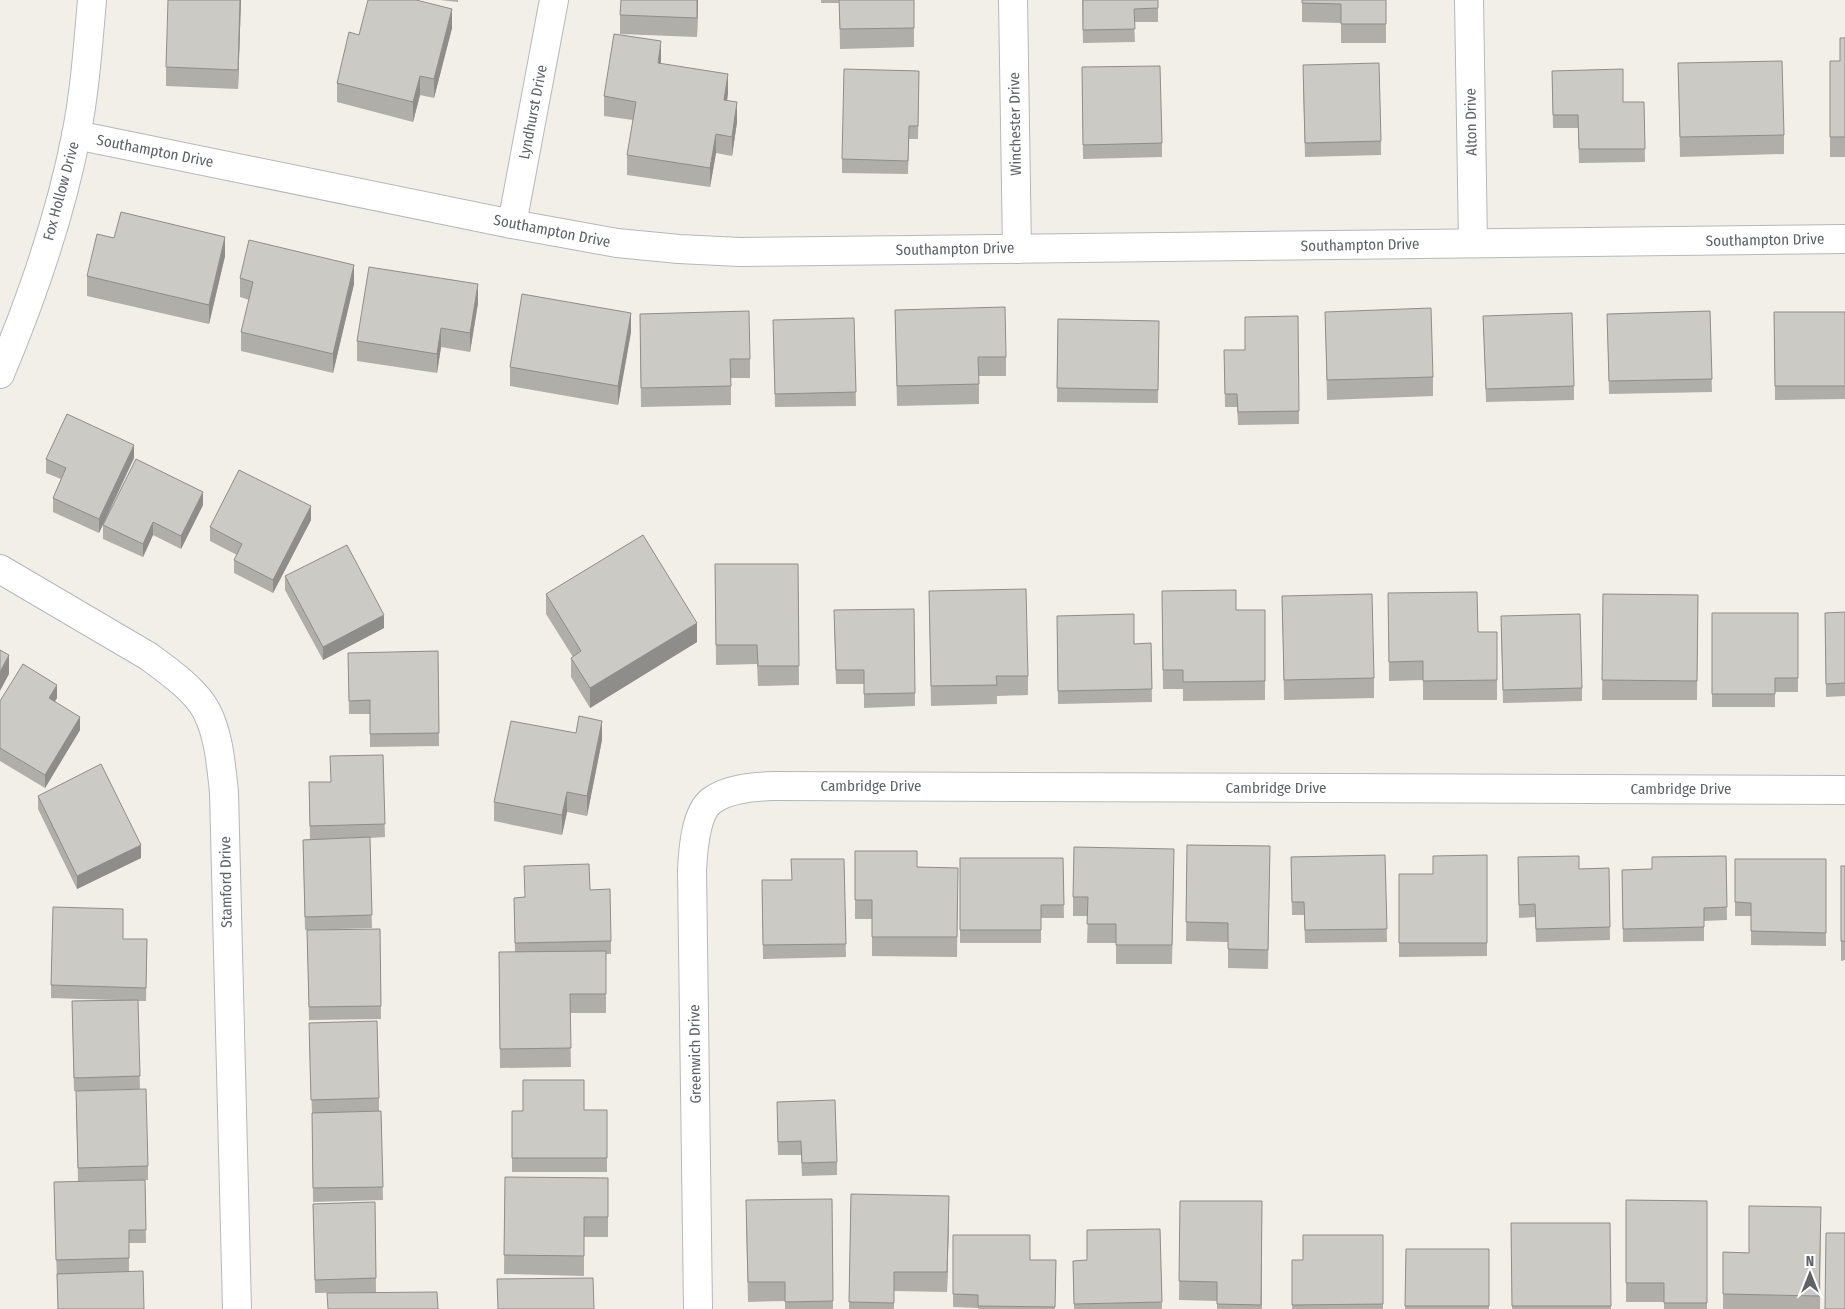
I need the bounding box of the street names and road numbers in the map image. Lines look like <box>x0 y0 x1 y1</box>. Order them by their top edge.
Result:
street label: Lyndhurst Drive <box>515 63 551 161</box>
street label: Winchester Drive <box>1005 72 1025 176</box>
street label: Alton Drive <box>1461 88 1481 156</box>
street label: Southampton Drive <box>95 131 215 171</box>
street label: Fox Hollow Drive <box>39 140 83 242</box>
street label: Southampton Drive <box>492 211 612 251</box>
street label: Southampton Drive <box>1706 230 1824 250</box>
street label: Southampton Drive <box>1301 235 1419 255</box>
street label: Southampton Drive <box>896 239 1014 259</box>
street label: Cambridge Drive <box>821 777 921 795</box>
street label: Cambridge Drive <box>1226 779 1326 797</box>
street label: Cambridge Drive <box>1631 780 1731 798</box>
street label: Stamford Drive <box>216 836 236 928</box>
street label: Greenwich Drive <box>685 1004 705 1104</box>

